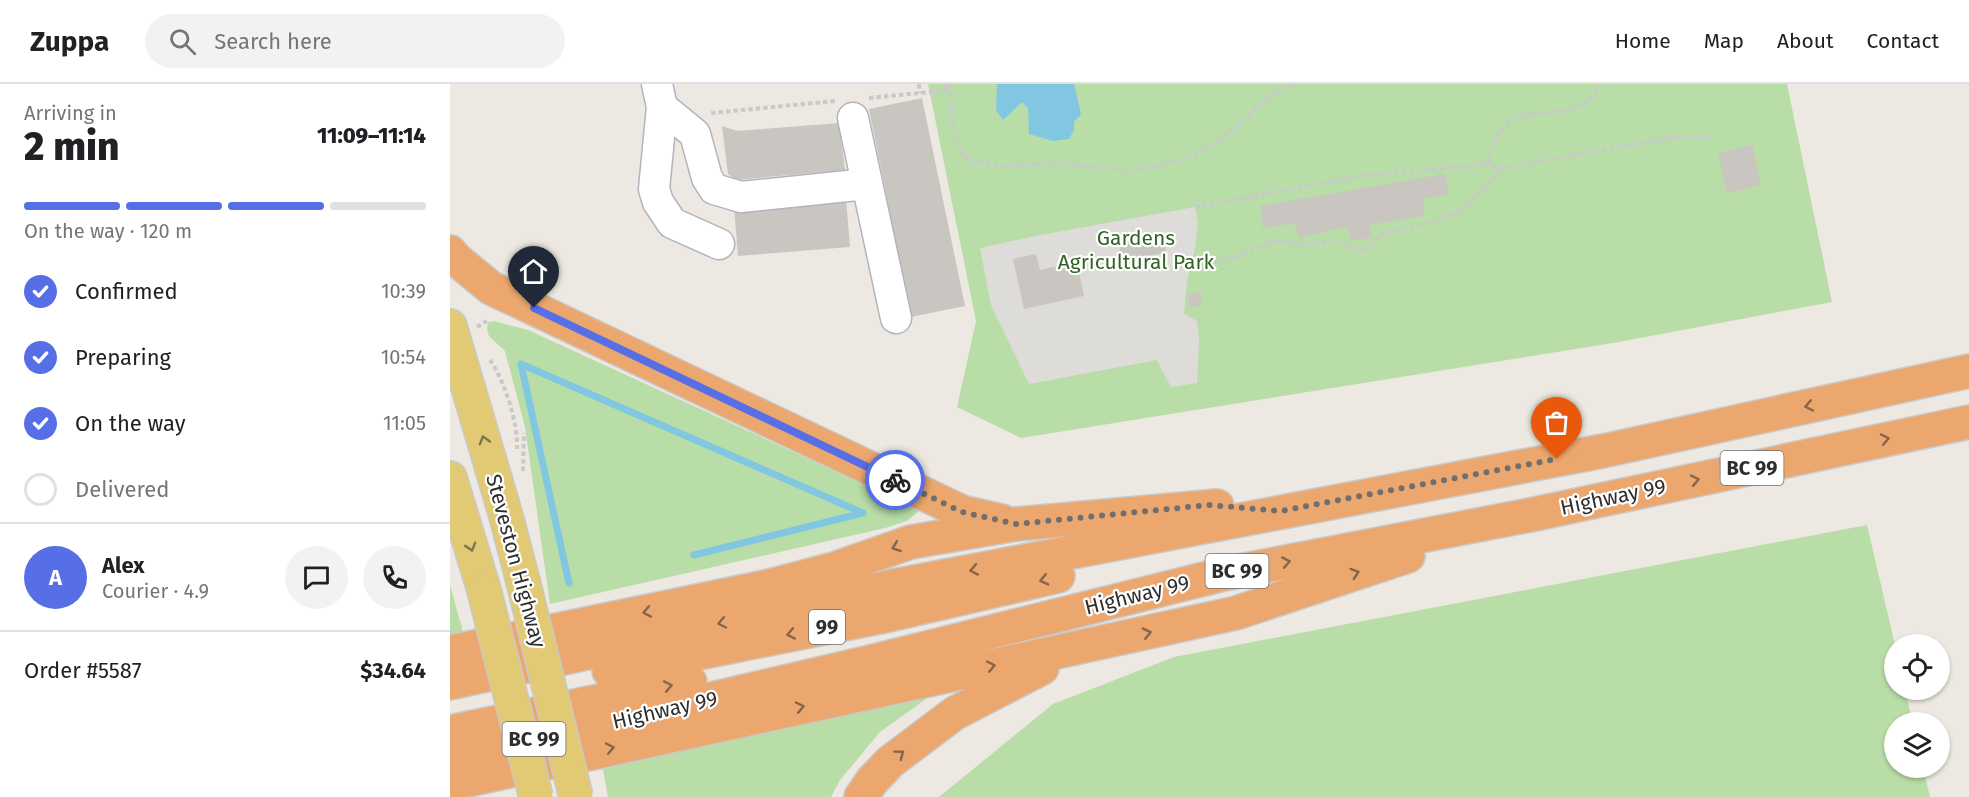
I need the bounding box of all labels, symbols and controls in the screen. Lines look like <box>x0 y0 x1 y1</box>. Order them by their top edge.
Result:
search box <box>145 14 565 68</box>
text: Zuppa <box>30 25 109 58</box>
icon: search <box>166 25 199 58</box>
text: Search here <box>214 28 332 55</box>
text: Home <box>1615 28 1671 54</box>
text: Map <box>1704 28 1744 54</box>
text: About <box>1777 28 1834 54</box>
text: Contact <box>1867 28 1939 54</box>
text: Arriving in <box>24 101 117 125</box>
text: 11:09–11:14 <box>317 122 426 149</box>
text: 2 min <box>24 124 120 170</box>
text: On the way · 120 m <box>24 219 192 243</box>
park label: Gardens Agricultural Park <box>1058 225 1215 275</box>
pin <box>508 246 559 308</box>
icon: home <box>517 255 550 288</box>
icon: check <box>24 275 57 308</box>
text: Confirmed <box>75 278 178 305</box>
text: 10:39 <box>381 279 426 303</box>
icon: check <box>24 341 57 374</box>
text: Preparing <box>75 344 171 371</box>
text: 10:54 <box>381 345 426 369</box>
pin <box>1531 397 1582 459</box>
one-way arrow <box>1805 398 1815 411</box>
icon: bag <box>1540 406 1573 439</box>
icon: check <box>24 407 57 440</box>
text: On the way <box>75 410 186 437</box>
text: 11:05 <box>383 411 426 435</box>
one-way arrow <box>1880 434 1890 447</box>
one-way arrow <box>478 435 491 445</box>
courier <box>865 450 925 510</box>
road number: BC 99 <box>1720 451 1784 485</box>
icon: bike <box>879 464 912 497</box>
street label: Steveston Highway <box>480 471 552 651</box>
street label: Highway 99 <box>1558 473 1668 521</box>
one-way arrow <box>1689 474 1699 487</box>
text: Delivered <box>75 476 170 503</box>
one-way arrow <box>892 539 902 552</box>
one-way arrow <box>464 541 476 552</box>
button: chat <box>285 546 348 609</box>
button: phone <box>363 546 426 609</box>
text: Alex <box>102 552 145 579</box>
road number: BC 99 <box>1206 554 1268 588</box>
one-way arrow <box>1281 556 1291 569</box>
one-way arrow <box>970 563 980 576</box>
text: A <box>49 564 62 591</box>
one-way arrow <box>1349 568 1360 581</box>
street label: Highway 99 <box>1082 569 1192 621</box>
one-way arrow <box>1039 572 1049 585</box>
text: Courier · 4.9 <box>102 579 209 603</box>
one-way arrow <box>643 605 653 618</box>
road number: 99 <box>809 610 845 644</box>
one-way arrow <box>717 616 727 629</box>
one-way arrow <box>787 627 797 640</box>
one-way arrow <box>1142 627 1152 640</box>
map controls <box>1884 634 1950 778</box>
button: locate <box>1884 634 1950 700</box>
text: Order #5587 <box>24 657 141 684</box>
text: $34.64 <box>360 657 426 684</box>
one-way arrow <box>986 661 996 674</box>
one-way arrow <box>662 680 672 693</box>
street label: Highway 99 <box>610 685 720 735</box>
one-way arrow <box>795 702 805 715</box>
button: layers <box>1884 712 1950 778</box>
road number: BC 99 <box>502 722 566 756</box>
one-way arrow <box>604 742 614 755</box>
one-way arrow <box>894 751 905 762</box>

